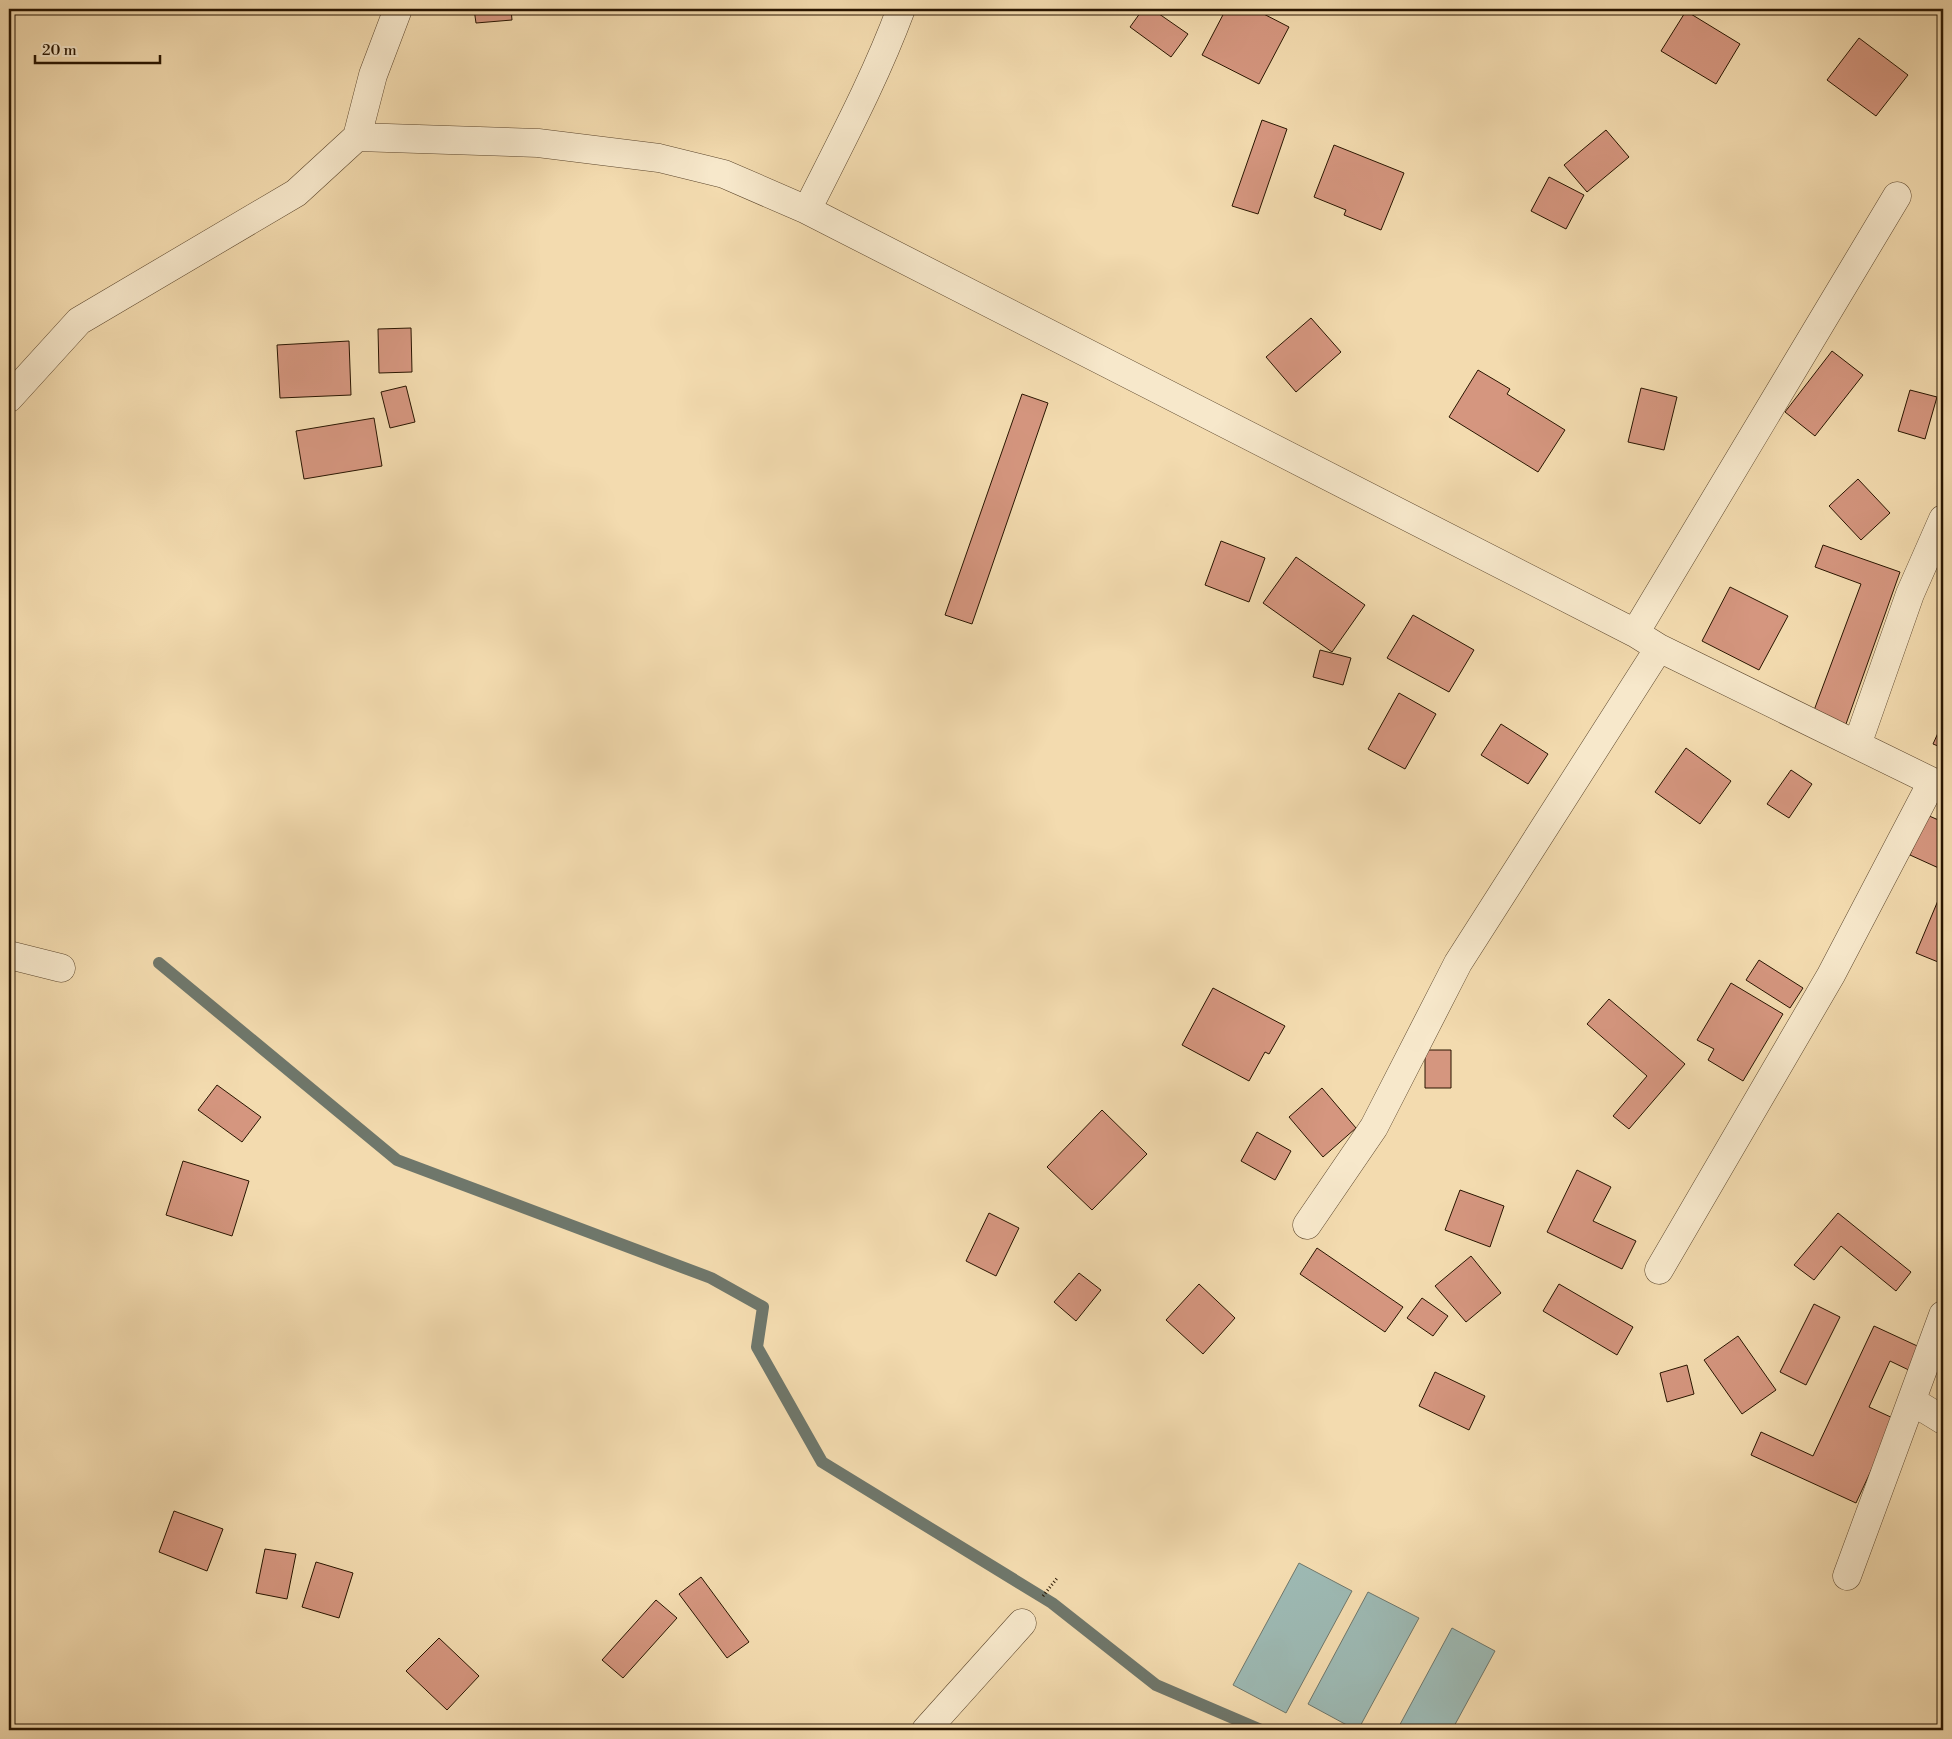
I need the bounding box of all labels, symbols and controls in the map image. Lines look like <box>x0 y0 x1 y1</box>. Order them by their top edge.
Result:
scale bar <box>35 32 160 64</box>
text: 20 m <box>42 41 77 60</box>

